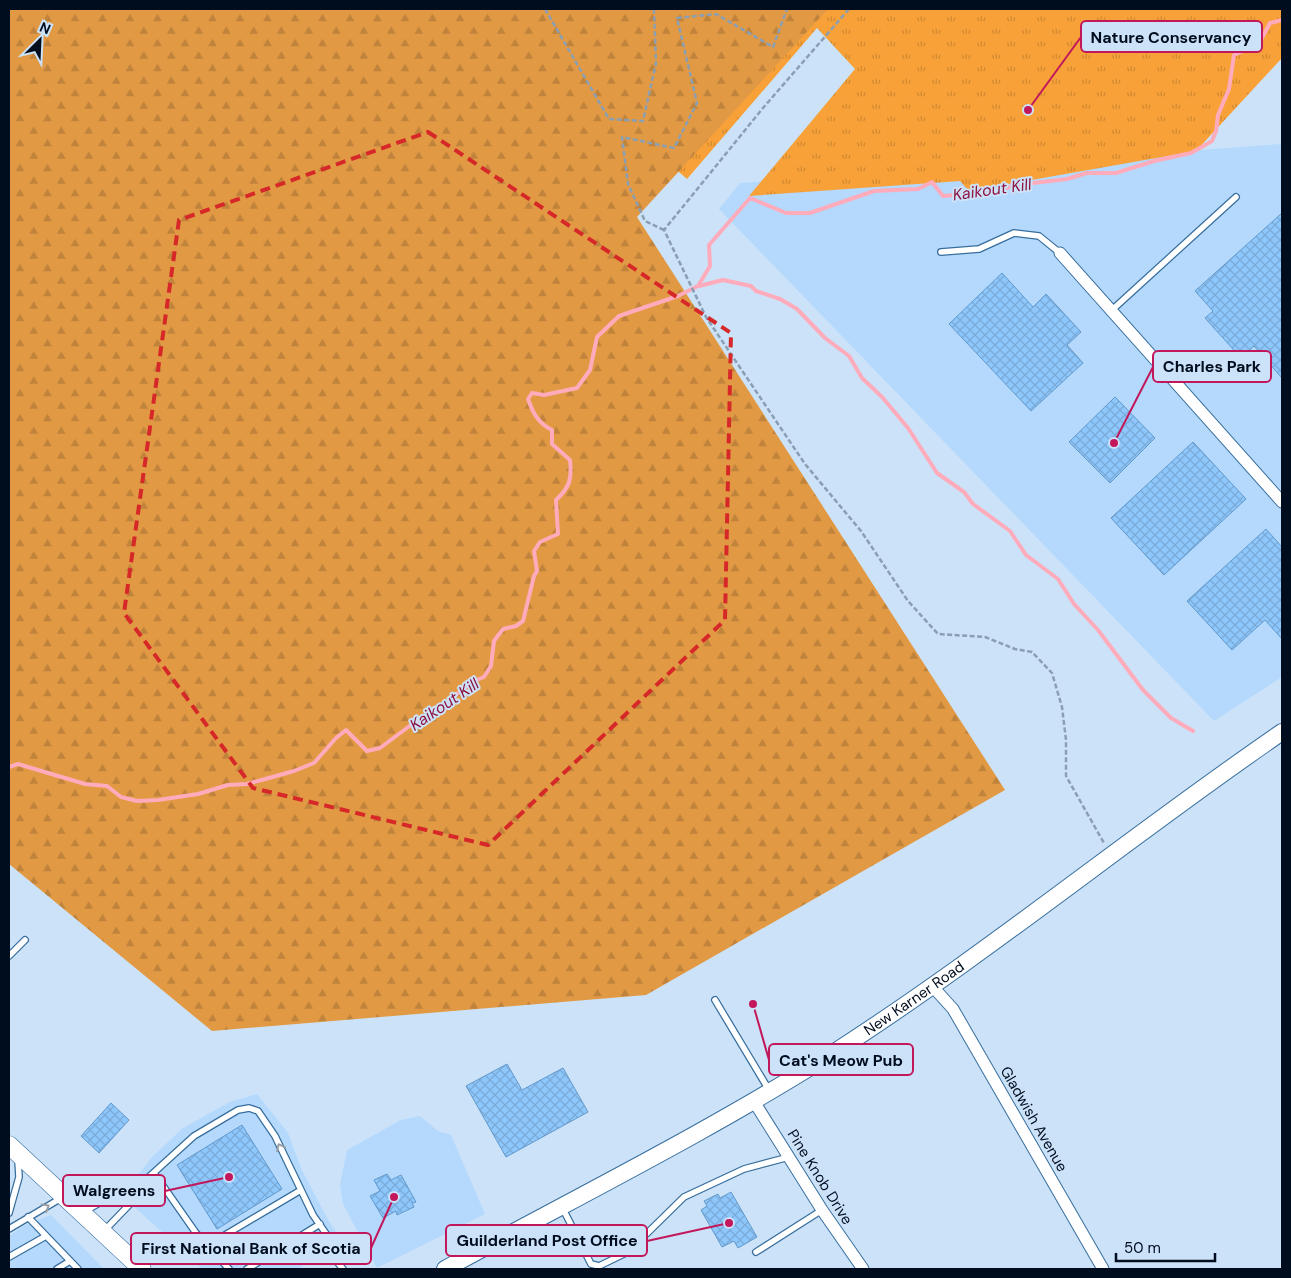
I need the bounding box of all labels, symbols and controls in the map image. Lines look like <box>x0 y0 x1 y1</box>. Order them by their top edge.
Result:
north arrow <box>15 15 65 65</box>
text: N <box>37 18 54 38</box>
callout: Nature Conservancy <box>1081 21 1262 52</box>
text: Nature Conservancy <box>1091 27 1252 48</box>
water label: Kaikout Kill <box>951 174 1033 205</box>
callout: Charles Park <box>1153 351 1271 382</box>
text: Charles Park <box>1163 356 1262 377</box>
water label: Kaikout Kill <box>405 673 483 735</box>
street label: New Karner Road <box>860 956 968 1040</box>
callout: Cat's Meow Pub <box>769 1044 913 1075</box>
text: Cat's Meow Pub <box>779 1050 903 1071</box>
street label: Gladwish Avenue <box>996 1063 1072 1175</box>
street label: Pine Knob Drive <box>783 1126 857 1228</box>
one-way arrow <box>276 1143 286 1152</box>
callout: Walgreens <box>63 1175 165 1206</box>
text: Walgreens <box>73 1180 155 1201</box>
one-way arrow <box>41 1203 50 1213</box>
callout: Guilderland Post Office <box>446 1225 647 1256</box>
text: Guilderland Post Office <box>456 1230 638 1251</box>
scale bar <box>1116 1230 1215 1262</box>
callout: First National Bank of Scotia <box>131 1233 371 1264</box>
text: First National Bank of Scotia <box>141 1238 361 1259</box>
text: 50 m <box>1124 1238 1161 1258</box>

